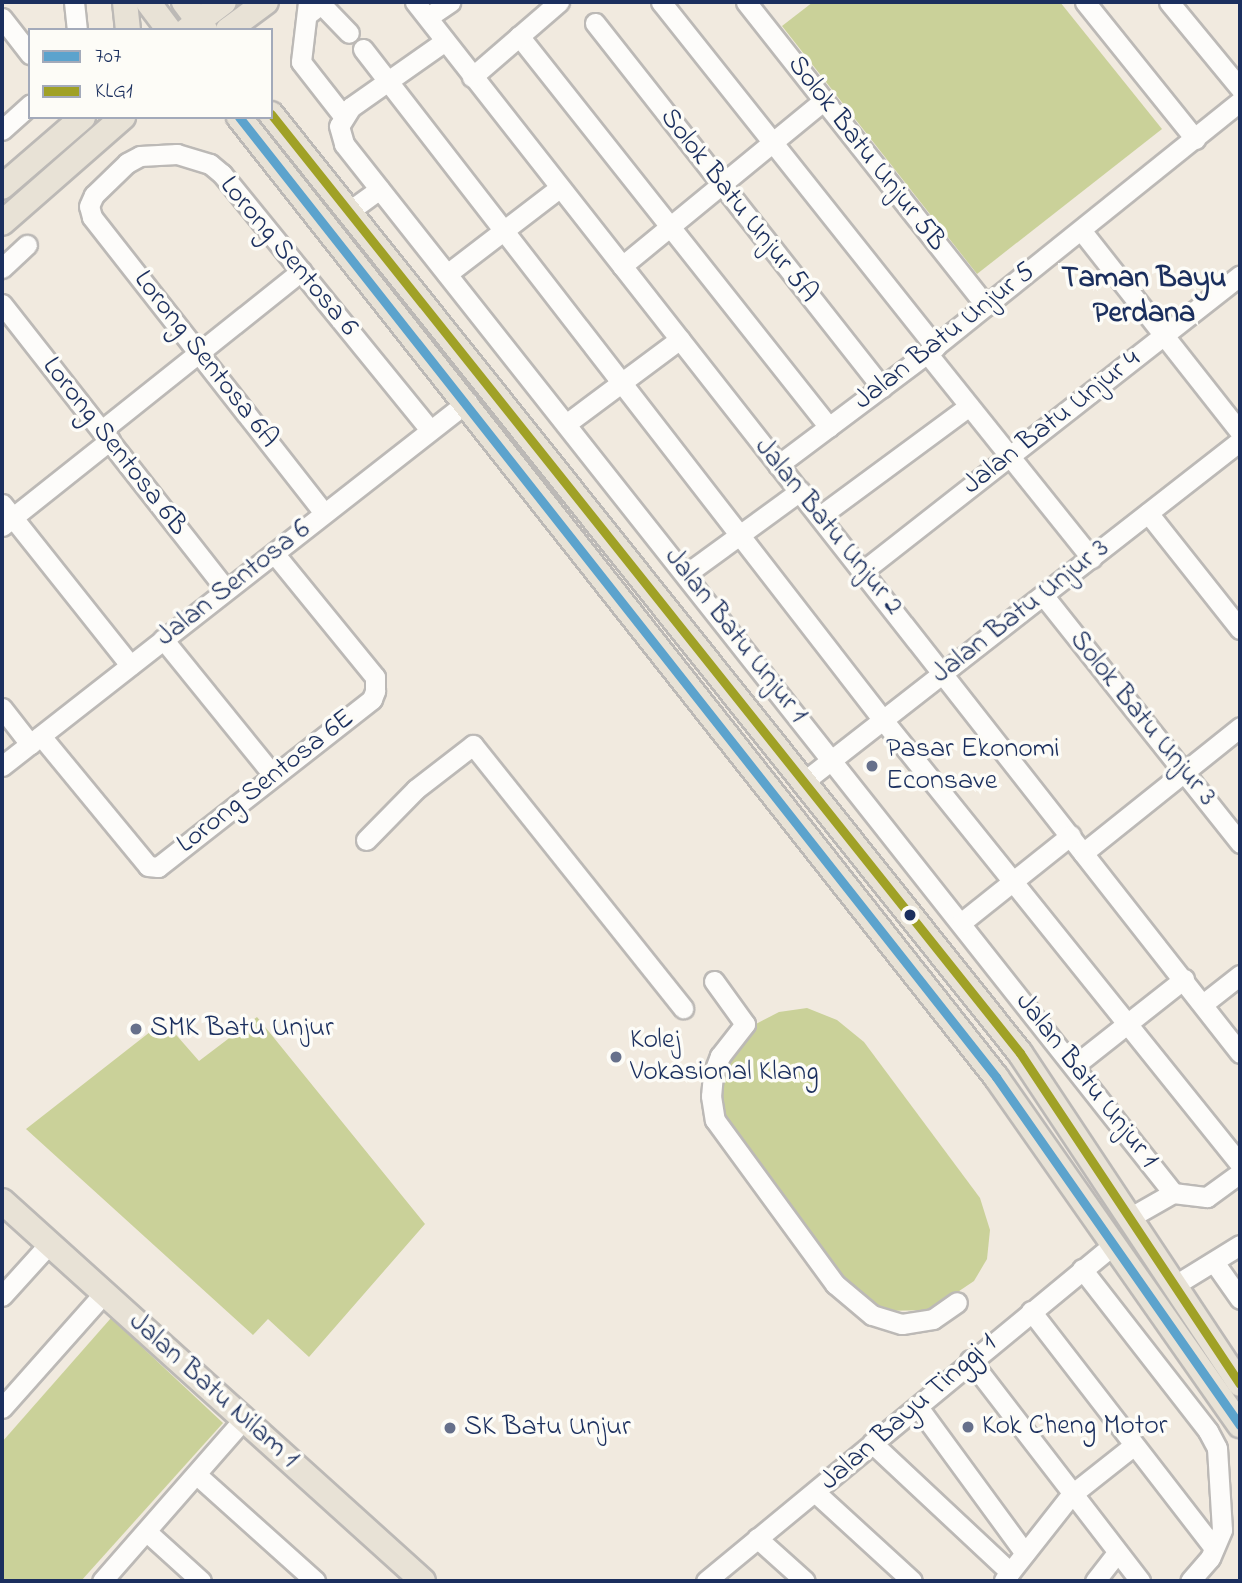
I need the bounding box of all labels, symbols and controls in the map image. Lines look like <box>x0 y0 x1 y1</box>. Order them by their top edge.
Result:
legend <box>28 28 273 119</box>
text: 707 <box>95 42 121 72</box>
street label: Solok Batu Unjur 5B <box>779 49 953 259</box>
text: KLG1 <box>95 77 133 107</box>
street label: Solok Batu Unjur 5A <box>652 102 824 310</box>
street label: Lorong Sentosa 6 <box>211 170 365 344</box>
street label: Jalan Batu Unjur 5 <box>848 256 1042 418</box>
district label: Taman Bayu Perdana <box>1061 261 1227 332</box>
street label: Lorong Sentosa 6A <box>125 265 285 455</box>
street label: Jalan Batu Unjur 4 <box>957 343 1147 503</box>
street label: Lorong Sentosa 6B <box>34 351 194 543</box>
street label: Jalan Batu Unjur 2 <box>746 432 910 622</box>
street label: Jalan Sentosa 6 <box>150 513 318 655</box>
street label: Jalan Batu Unjur 3 <box>926 532 1116 692</box>
street label: Jalan Batu Unjur 1 <box>656 542 814 730</box>
street label: Solok Batu Unjur 3 <box>1061 625 1223 813</box>
street label: Lorong Sentosa 6E <box>171 702 361 862</box>
place label: Pasar Ekonomi Econsave <box>886 733 1060 799</box>
marker: Pasar Ekonomi Econsave <box>864 758 880 774</box>
unlabelled marker <box>903 908 917 922</box>
street label: Jalan Batu Unjur 1 <box>1007 987 1165 1175</box>
place label: SMK Batu Unjur <box>150 1012 334 1046</box>
marker: SMK Batu Unjur <box>128 1021 144 1037</box>
place label: Kolej Vokasional Klang <box>630 1024 819 1090</box>
marker: Kolej Vokasional Klang <box>608 1049 624 1065</box>
street label: Jalan Batu Nilam 1 <box>121 1306 305 1476</box>
street label: Jalan Bayu Tinggi 1 <box>814 1327 1004 1499</box>
place label: Kok Cheng Motor <box>982 1410 1167 1444</box>
place label: SK Batu Unjur <box>464 1411 631 1445</box>
marker: Kok Cheng Motor <box>960 1419 976 1435</box>
marker: SK Batu Unjur <box>442 1420 458 1436</box>

